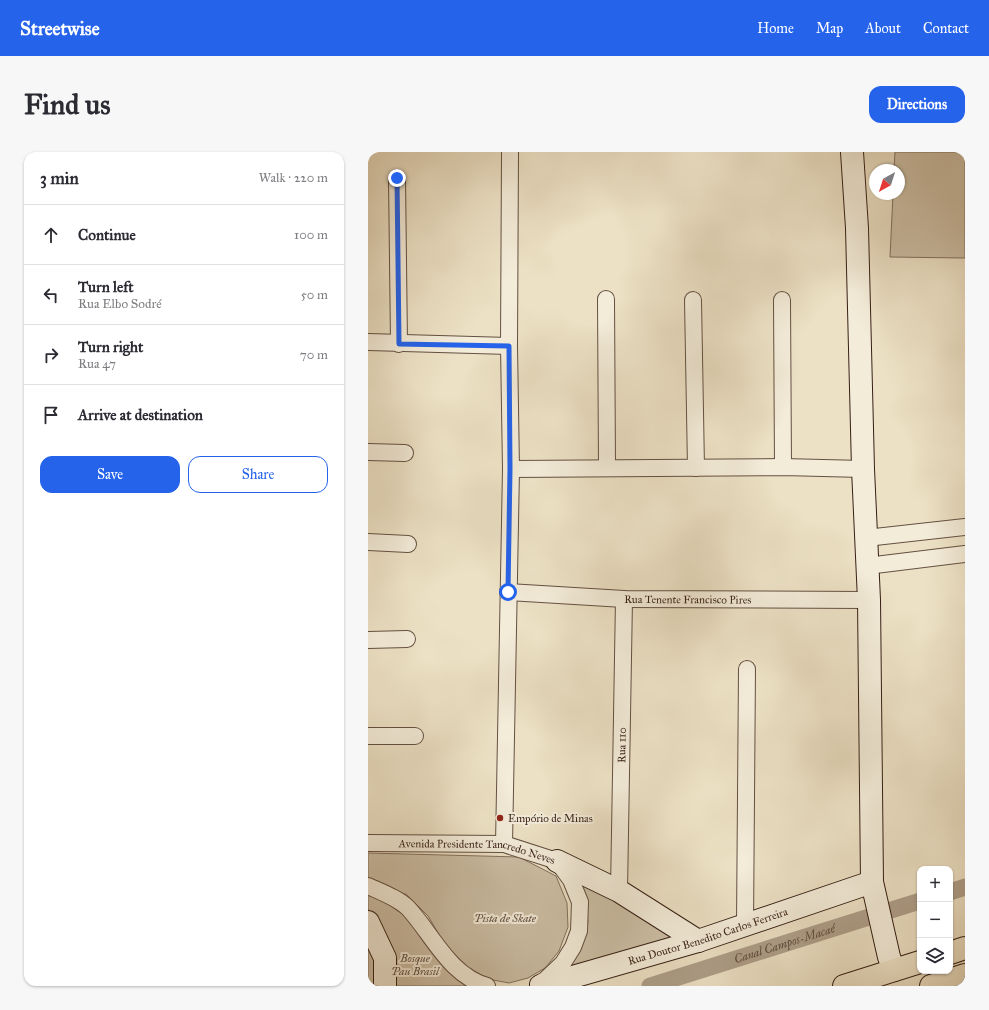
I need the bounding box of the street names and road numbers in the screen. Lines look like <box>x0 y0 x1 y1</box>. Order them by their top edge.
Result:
street label: Rua Tenente Francisco Pires <box>624 593 751 606</box>
street label: Rua 110 <box>615 727 628 763</box>
street label: Avenida Presidente Tancredo Neves <box>398 837 557 866</box>
street label: Rua Doutor Benedito Carlos Ferreira <box>626 905 790 967</box>

